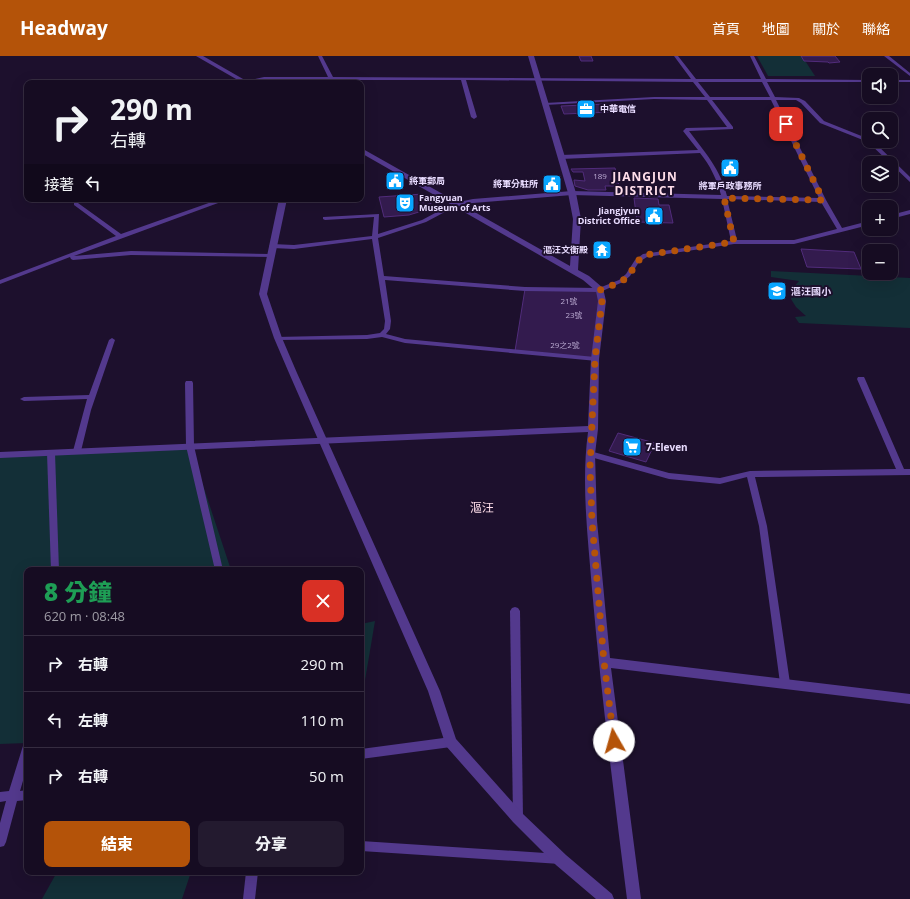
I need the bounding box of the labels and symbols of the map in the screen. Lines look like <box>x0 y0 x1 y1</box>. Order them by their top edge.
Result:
office icon: 中華電信 <box>575 98 597 120</box>
place label: 中華電信 <box>600 102 636 115</box>
pin <box>769 107 803 141</box>
public building icon: 將軍戶政事務所 <box>719 157 741 179</box>
district label: JIANGJUN DISTRICT <box>611 168 678 199</box>
public building icon: 將軍郵局 <box>384 170 406 192</box>
house number: 189 <box>593 170 607 181</box>
public building icon: 將軍分駐所 <box>541 173 563 195</box>
place label: 將軍郵局 <box>409 174 445 187</box>
place label: 將軍分駐所 <box>493 177 538 190</box>
place label: 將軍戶政事務所 <box>698 179 762 192</box>
place label: Fangyuan Museum of Arts <box>419 191 491 214</box>
theatre icon: Fangyuan Museum of Arts <box>394 192 416 214</box>
place label: Jiangjyun District Office <box>578 204 640 227</box>
public building icon: Jiangjyun District Office <box>643 205 665 227</box>
temple icon: 漚汪文衡殿 <box>591 239 613 261</box>
place label: 漚汪文衡殿 <box>543 243 588 256</box>
school or university icon: 漚汪國小 <box>766 280 788 302</box>
place label: 漚汪國小 <box>791 284 832 298</box>
house number: 21號 <box>560 295 578 306</box>
house number: 23號 <box>565 309 583 320</box>
house number: 29之2號 <box>550 339 580 350</box>
supermarket icon: 7-Eleven <box>621 436 643 458</box>
place label: 7-Eleven <box>646 440 688 454</box>
district label: 漚汪 <box>470 499 494 516</box>
position arrow <box>593 720 635 762</box>

